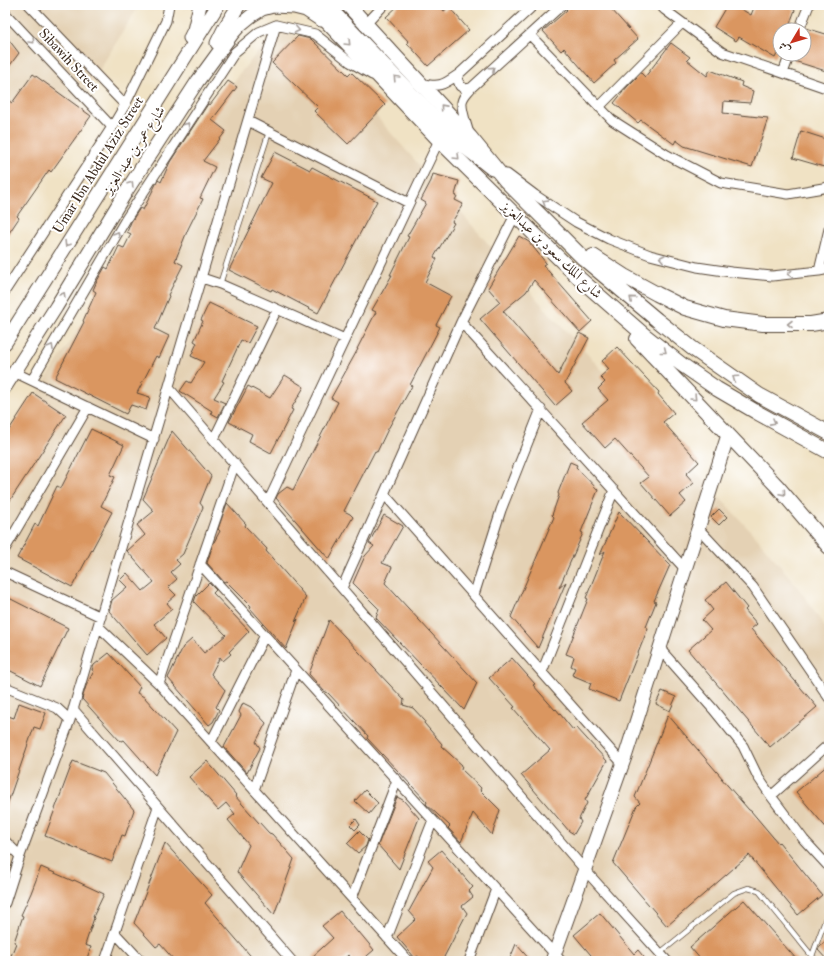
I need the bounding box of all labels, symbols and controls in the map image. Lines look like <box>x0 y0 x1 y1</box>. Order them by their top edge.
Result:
north arrow <box>772 22 812 62</box>
street label: Sibawih Street <box>35 25 103 95</box>
one-way arrow <box>294 25 300 33</box>
one-way arrow <box>27 37 34 44</box>
one-way arrow <box>343 38 350 46</box>
text: ش <box>776 39 793 56</box>
one-way arrow <box>487 67 495 74</box>
one-way arrow <box>393 75 401 83</box>
street label: Umar Ibn Abdul Aziz Street <box>49 93 147 237</box>
street label: شارع عمر بن عبد العزيز <box>98 103 171 200</box>
one-way arrow <box>440 104 447 112</box>
one-way arrow <box>183 122 190 129</box>
one-way arrow <box>452 152 460 160</box>
one-way arrow <box>126 181 133 188</box>
street label: شارع الملك سعود بن عبدالعزيز <box>495 196 606 304</box>
one-way arrow <box>542 199 549 207</box>
one-way arrow <box>112 231 119 238</box>
one-way arrow <box>65 240 72 247</box>
one-way arrow <box>659 255 665 263</box>
one-way arrow <box>787 269 793 278</box>
one-way arrow <box>58 292 66 299</box>
one-way arrow <box>629 297 636 304</box>
one-way arrow <box>787 320 793 328</box>
one-way arrow <box>47 344 54 351</box>
one-way arrow <box>660 346 667 353</box>
one-way arrow <box>732 375 739 383</box>
one-way arrow <box>689 393 696 401</box>
one-way arrow <box>769 417 776 424</box>
one-way arrow <box>778 488 785 496</box>

